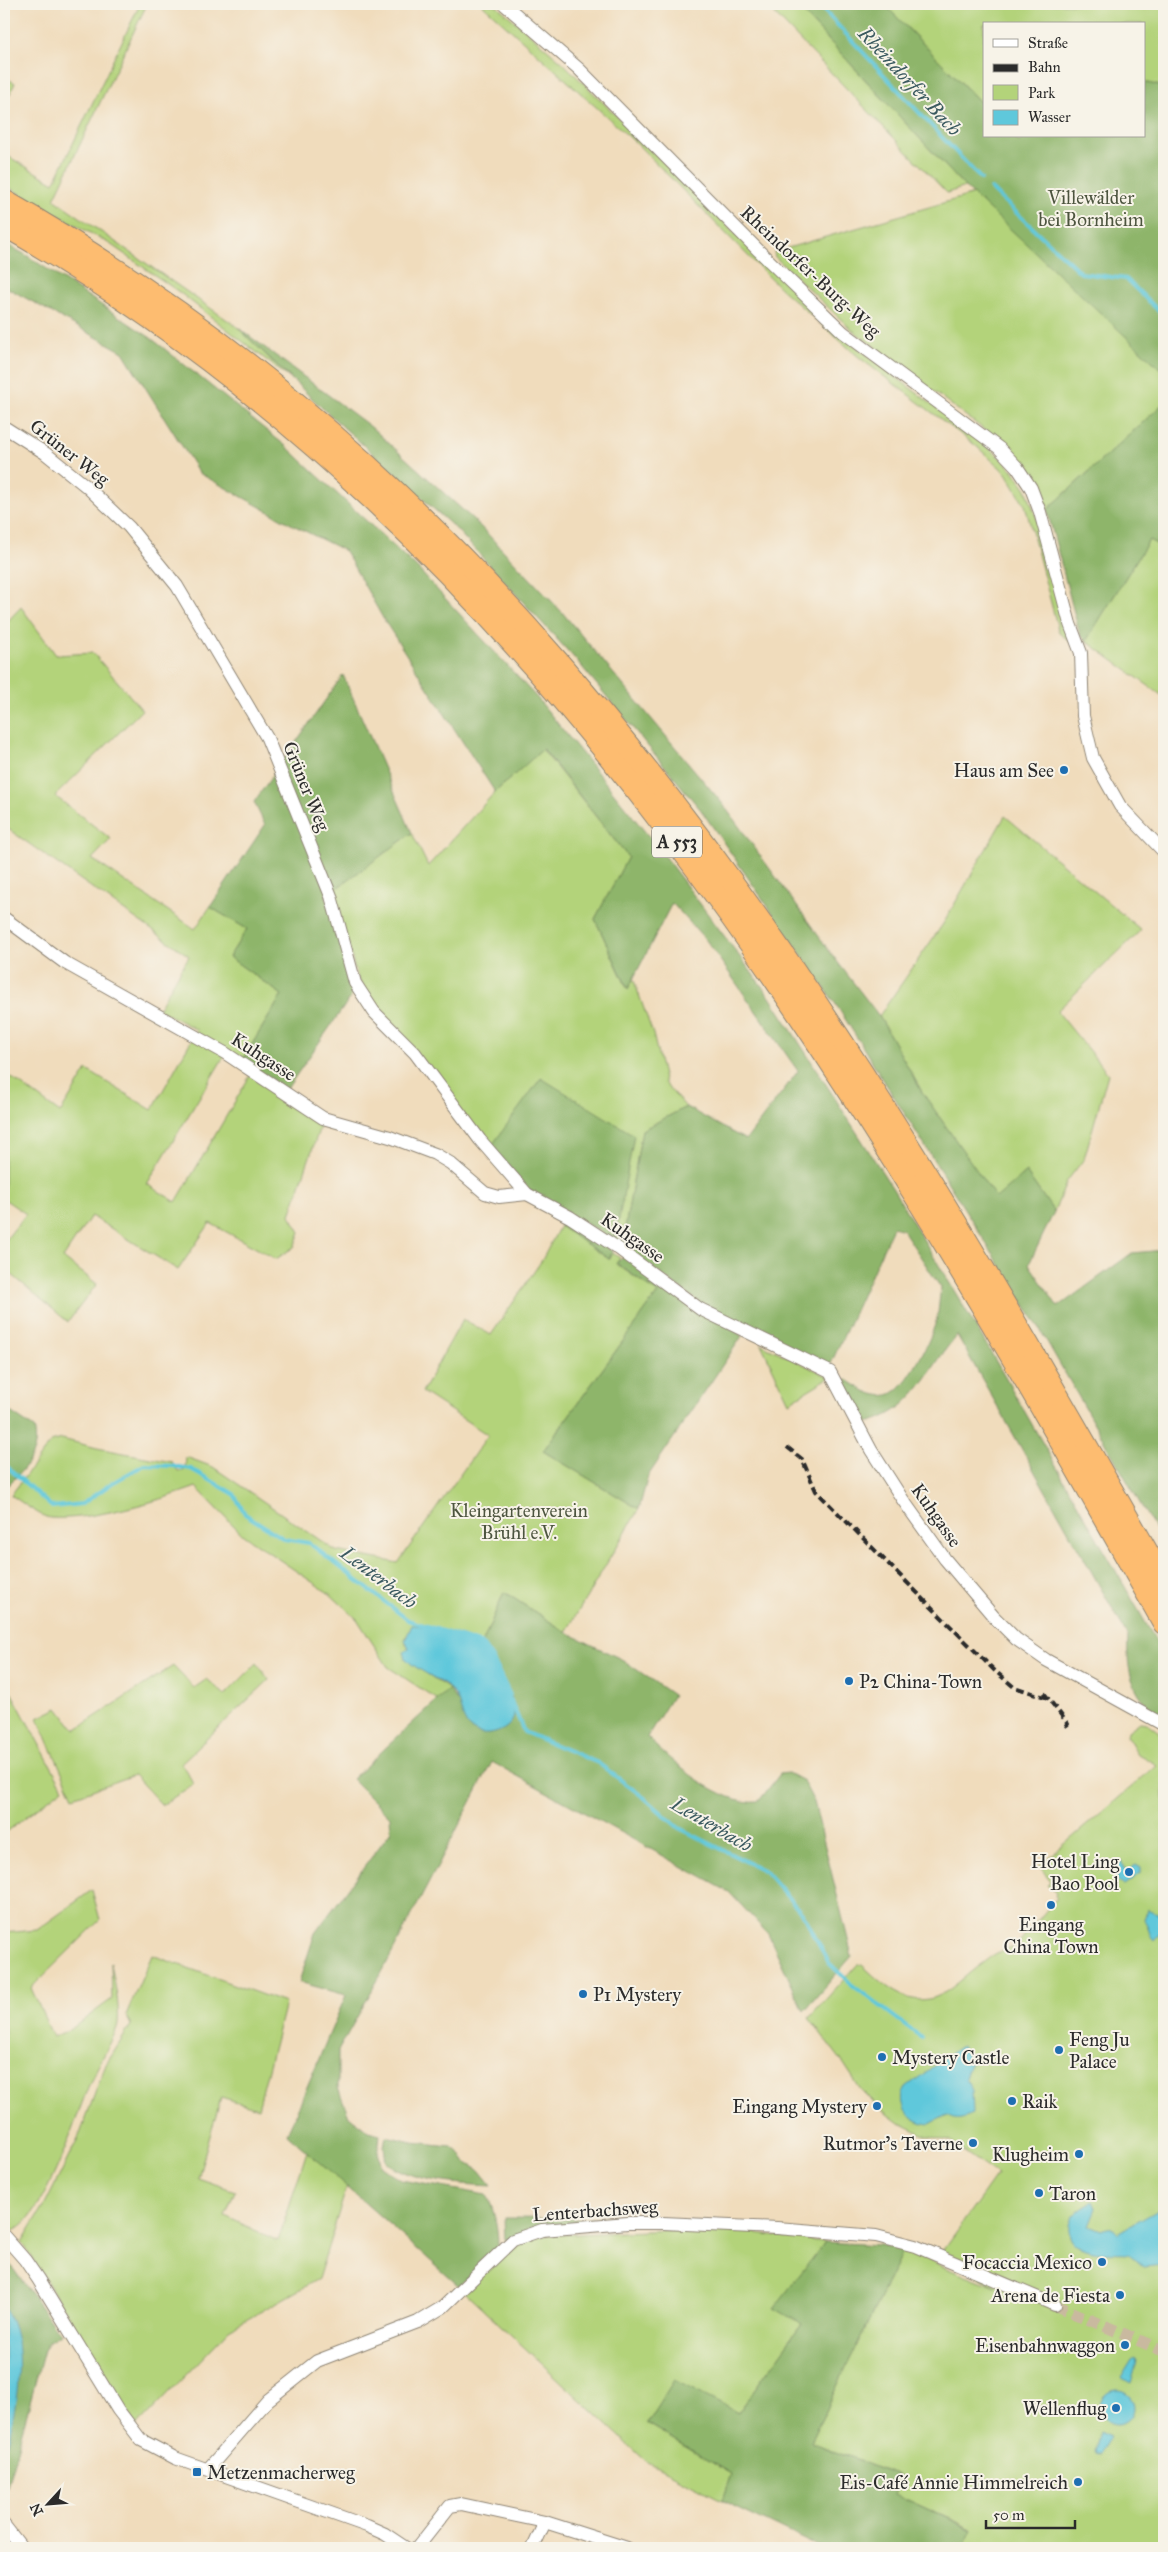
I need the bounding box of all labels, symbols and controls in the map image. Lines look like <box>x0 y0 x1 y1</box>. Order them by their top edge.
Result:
water label: Rheindorfer Bach <box>853 21 967 141</box>
legend <box>983 22 1146 138</box>
text: Straße <box>1028 34 1068 52</box>
text: Bahn <box>1028 58 1061 76</box>
text: Park <box>1028 84 1055 102</box>
text: Wasser <box>1028 108 1071 126</box>
park label: Villewälder bei Bornheim <box>1038 186 1144 231</box>
street label: Rheindorfer-Burg-Weg <box>735 200 886 343</box>
street label: Grüner Weg <box>25 414 114 491</box>
street label: Grüner Weg <box>277 738 335 835</box>
place label: Haus am See <box>954 759 1054 782</box>
marker: Haus am See <box>1058 764 1070 776</box>
road number: A 553 <box>652 826 702 858</box>
street label: Kuhgasse <box>227 1027 300 1087</box>
street label: Kuhgasse <box>596 1207 669 1268</box>
street label: Kuhgasse <box>906 1479 967 1552</box>
park label: Kleingartenverein Brühl e.V. <box>450 1499 588 1544</box>
water label: Lenterbach <box>335 1540 422 1614</box>
place label: P2 China-Town <box>859 1670 982 1693</box>
marker: P2 China-Town <box>843 1675 855 1687</box>
water label: Lenterbach <box>666 1791 757 1857</box>
place label: Hotel Ling Bao Pool <box>1031 1850 1120 1895</box>
marker: Hotel Ling Bao Pool <box>1123 1866 1135 1878</box>
marker: Eingang China Town <box>1045 1899 1057 1911</box>
place label: Eingang China Town <box>1004 1913 1098 1958</box>
place label: P1 Mystery <box>593 1983 682 2006</box>
marker: P1 Mystery <box>577 1988 589 2000</box>
place label: Feng Ju Palace <box>1069 2028 1130 2073</box>
marker: Feng Ju Palace <box>1053 2044 1065 2056</box>
place label: Mystery Castle <box>892 2046 1009 2069</box>
marker: Mystery Castle <box>876 2051 888 2063</box>
place label: Raik <box>1022 2090 1058 2113</box>
place label: Eingang Mystery <box>732 2095 868 2119</box>
marker: Raik <box>1006 2095 1018 2107</box>
marker: Eingang Mystery <box>871 2100 883 2112</box>
place label: Rutmor's Taverne <box>823 2132 963 2155</box>
marker: Rutmor's Taverne <box>967 2137 979 2149</box>
place label: Klugheim <box>992 2143 1069 2167</box>
marker: Klugheim <box>1073 2148 1085 2160</box>
place label: Taron <box>1049 2182 1096 2205</box>
marker: Taron <box>1033 2187 1045 2199</box>
street label: Lenterbachsweg <box>532 2195 659 2227</box>
place label: Focaccia Mexico <box>962 2251 1092 2274</box>
marker: Focaccia Mexico <box>1096 2256 1108 2268</box>
place label: Arena de Fiesta <box>990 2284 1111 2307</box>
marker: Arena de Fiesta <box>1114 2289 1126 2301</box>
place label: Eisenbahnwaggon <box>975 2334 1115 2358</box>
marker: Eisenbahnwaggon <box>1119 2339 1131 2351</box>
place label: Wellenflug <box>1023 2397 1106 2421</box>
marker: Wellenflug <box>1110 2402 1122 2414</box>
place label: Metzenmacherweg <box>207 2461 355 2485</box>
marker: Metzenmacherweg <box>191 2466 203 2478</box>
place label: Eis-Café Annie Himmelreich <box>840 2471 1068 2494</box>
marker: Eis-Café Annie Himmelreich <box>1072 2476 1084 2488</box>
north arrow <box>22 2480 72 2530</box>
scale bar <box>986 2497 1074 2529</box>
text: N <box>26 2500 47 2519</box>
text: 50 m <box>993 2506 1025 2524</box>

